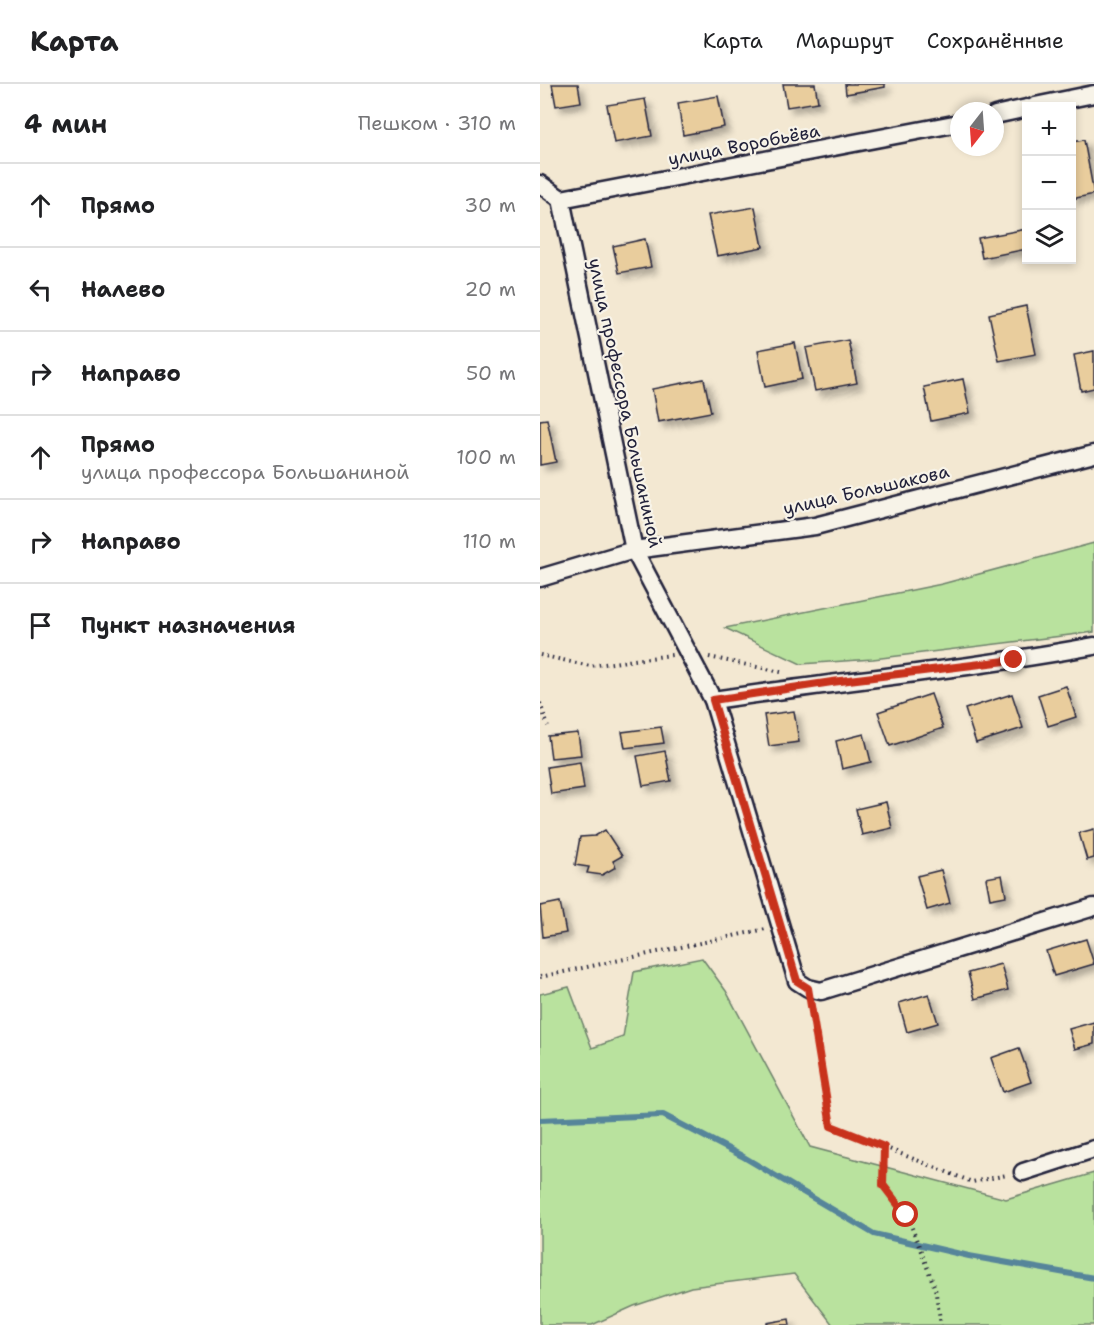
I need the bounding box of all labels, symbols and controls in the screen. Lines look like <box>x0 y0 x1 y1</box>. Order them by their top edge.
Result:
text: Карта <box>30 22 119 60</box>
text: Карта <box>703 27 763 55</box>
text: Маршрут <box>796 27 894 55</box>
text: Сохранённые <box>927 27 1064 55</box>
north arrow <box>950 102 1004 156</box>
map controls <box>1022 102 1076 264</box>
button: + <box>1022 102 1076 156</box>
text: 4 мин <box>24 106 107 141</box>
text: Пешком · 310 m <box>358 110 516 136</box>
street label: улица Воробьёва <box>666 119 822 171</box>
button: − <box>1022 156 1076 210</box>
icon: ahead <box>24 189 57 222</box>
text: Прямо <box>81 191 155 220</box>
text: 30 m <box>464 192 516 218</box>
button: layers <box>1022 210 1076 264</box>
street label: улица профессора Большаниной <box>583 256 668 550</box>
icon: left <box>24 273 57 306</box>
text: Налево <box>81 275 165 304</box>
text: 20 m <box>465 276 516 302</box>
icon: right <box>24 357 57 390</box>
text: Направо <box>81 359 181 388</box>
text: 50 m <box>466 360 516 386</box>
text: Прямо <box>81 430 155 459</box>
icon: ahead <box>24 441 57 474</box>
text: 100 m <box>456 444 516 470</box>
text: улица профессора Большаниной <box>81 459 409 485</box>
street label: улица Большакова <box>781 459 951 521</box>
icon: right <box>24 525 57 558</box>
text: Направо <box>81 527 181 556</box>
text: 110 m <box>462 528 516 554</box>
icon: arrive <box>24 609 57 642</box>
text: Пункт назначения <box>81 611 295 640</box>
route end <box>1000 646 1026 672</box>
route start <box>892 1201 918 1227</box>

